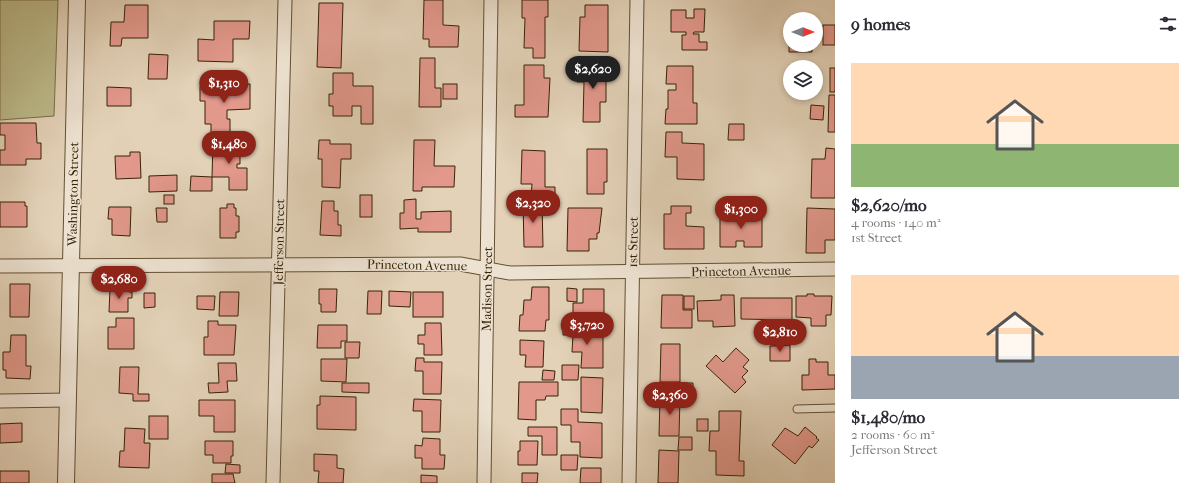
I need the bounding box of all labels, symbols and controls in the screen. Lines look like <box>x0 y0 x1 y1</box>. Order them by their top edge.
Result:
north arrow <box>783 12 823 52</box>
map controls <box>783 12 823 100</box>
icon: filters <box>1157 13 1179 35</box>
text: 9 homes <box>851 14 910 34</box>
pin: $2,620 <box>560 56 626 90</box>
button: layers <box>783 60 823 100</box>
text: $2,620 <box>574 61 612 76</box>
pin: $1,310 <box>191 70 257 104</box>
text: $1,310 <box>208 75 240 90</box>
icon: home <box>979 89 1051 161</box>
pin: $1,480 <box>196 131 262 165</box>
text: $1,480 <box>211 136 247 151</box>
street label: Washington Street <box>65 141 81 247</box>
pin: $2,320 <box>500 190 566 224</box>
text: $2,320 <box>515 195 551 210</box>
text: $2,620/mo <box>851 195 927 215</box>
pin: $1,300 <box>708 196 774 230</box>
street label: Jefferson Street <box>271 198 287 286</box>
text: $1,300 <box>724 201 758 216</box>
text: 4 rooms · 140 m² <box>851 215 941 230</box>
street label: 1st Street <box>625 216 641 268</box>
text: 1st Street <box>851 230 902 245</box>
street label: Madison Street <box>479 246 495 332</box>
street label: Princeton Avenue <box>367 257 468 273</box>
street label: Princeton Avenue <box>691 263 792 279</box>
pin: $2,680 <box>86 266 152 300</box>
text: $2,680 <box>100 271 138 286</box>
icon: home <box>979 301 1051 373</box>
pin: $3,720 <box>554 312 620 346</box>
text: $3,720 <box>570 317 604 332</box>
pin: $2,810 <box>747 319 813 353</box>
text: $2,810 <box>763 324 797 339</box>
pin: $2,360 <box>637 382 703 416</box>
text: $2,360 <box>652 387 688 402</box>
text: $1,480/mo <box>851 407 925 427</box>
text: 2 rooms · 60 m² <box>851 427 934 442</box>
text: Jefferson Street <box>851 442 938 457</box>

